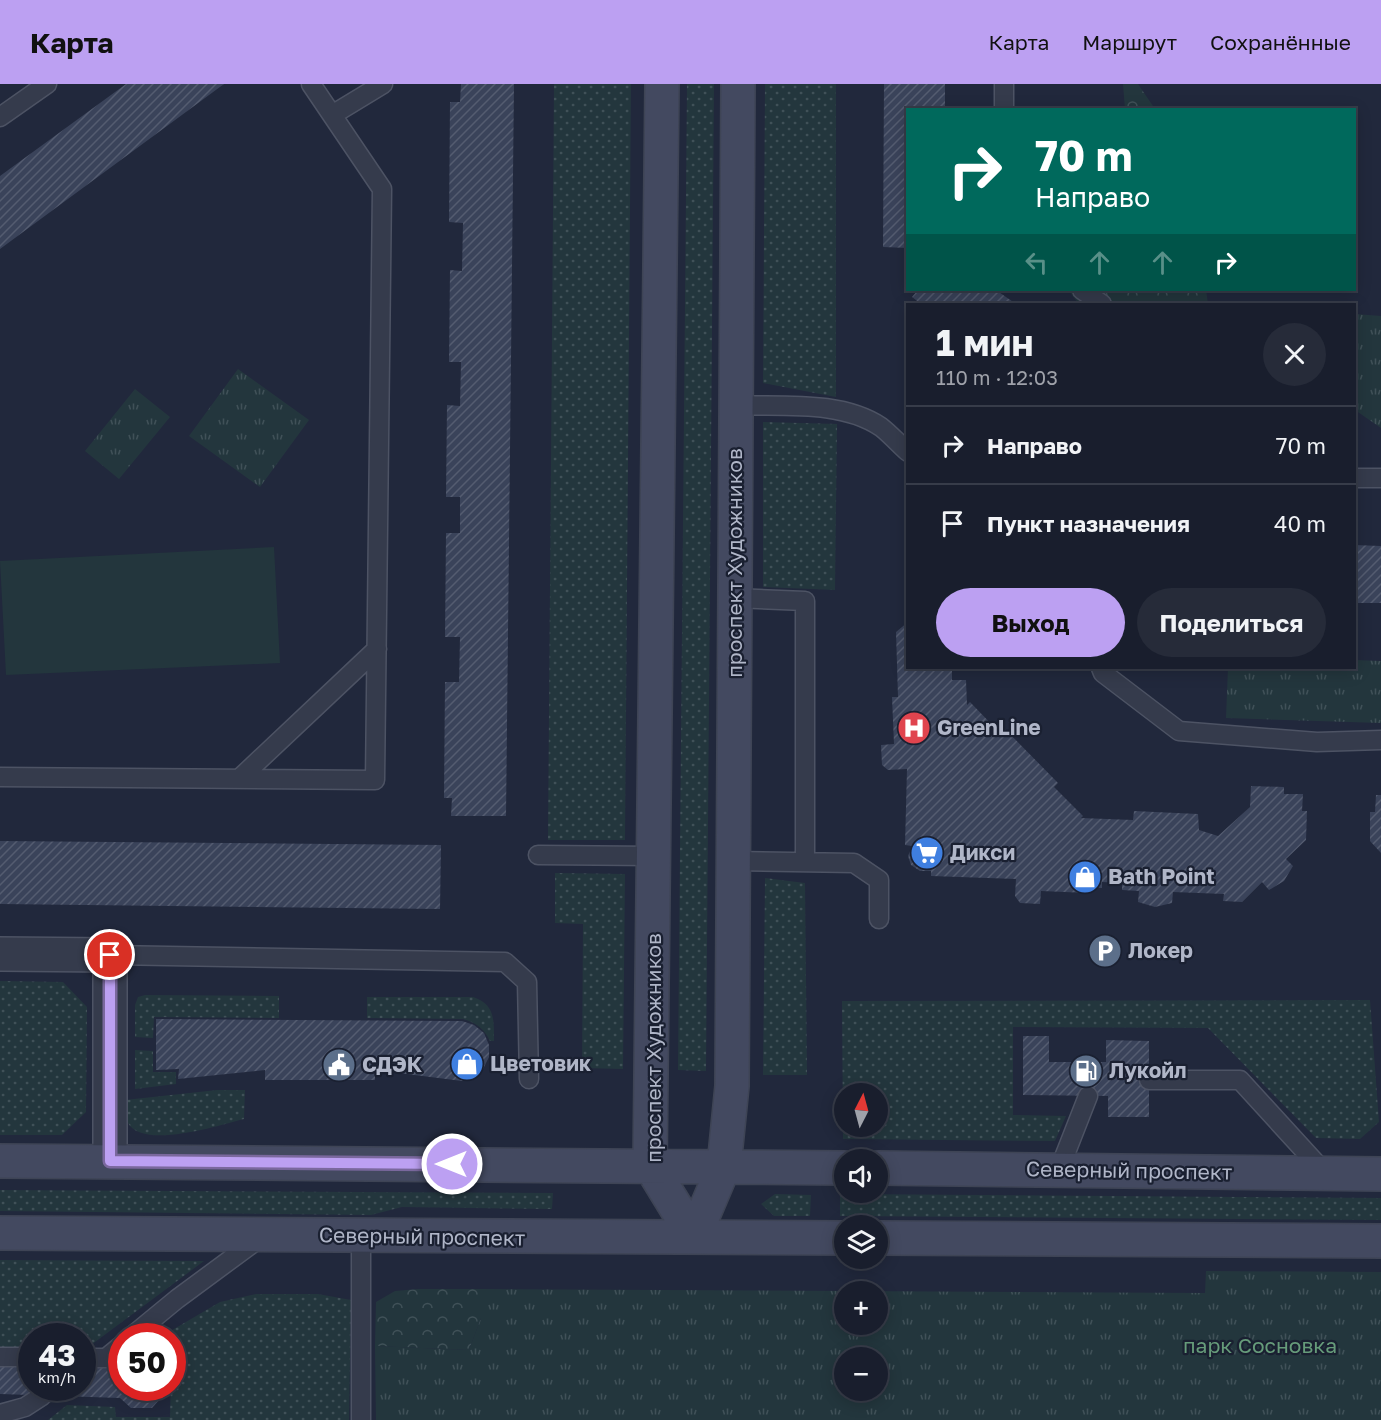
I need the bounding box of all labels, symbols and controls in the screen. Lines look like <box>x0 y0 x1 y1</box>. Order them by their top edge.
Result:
text: Карта <box>30 26 114 59</box>
text: Карта <box>988 29 1049 55</box>
text: Маршрут <box>1082 29 1177 55</box>
text: Сохранённые <box>1210 29 1351 55</box>
text: 70 m <box>1035 130 1132 180</box>
icon: right <box>936 132 1014 210</box>
text: Направо <box>1035 181 1150 213</box>
icon: left <box>1020 246 1053 279</box>
icon: ahead <box>1083 246 1116 279</box>
icon: ahead <box>1146 246 1179 279</box>
icon: right <box>1209 246 1242 279</box>
text: 1 мин <box>936 321 1033 364</box>
button: close <box>1263 323 1326 386</box>
text: 110 m · 12:03 <box>936 365 1058 389</box>
icon: right <box>936 429 969 462</box>
text: Направо <box>987 432 1082 459</box>
text: 70 m <box>1276 432 1326 459</box>
street label: проспект Художников <box>721 448 747 678</box>
icon: arrive <box>936 507 969 540</box>
text: Пункт назначения <box>987 510 1190 537</box>
text: 40 m <box>1274 510 1326 537</box>
button: Выход <box>936 588 1125 657</box>
button: Поделиться <box>1137 588 1326 657</box>
hospital icon: GreenLine <box>896 710 932 746</box>
place label: GreenLine <box>937 714 1041 740</box>
supermarket icon: Дикси <box>909 835 945 871</box>
place label: Дикси <box>950 839 1015 865</box>
shop icon: Bath Point <box>1067 859 1103 895</box>
place label: Bath Point <box>1108 863 1215 889</box>
pin <box>84 929 135 980</box>
street label: проспект Художников <box>640 933 666 1163</box>
parking icon: Локер <box>1087 933 1123 969</box>
place label: Локер <box>1128 937 1193 963</box>
icon: arrive <box>93 938 126 971</box>
shop icon: Цветовик <box>449 1046 485 1082</box>
public building icon: СДЭК <box>321 1047 357 1083</box>
place label: Цветовик <box>490 1050 591 1076</box>
place label: СДЭК <box>362 1051 423 1077</box>
fuel station icon: Лукойл <box>1068 1053 1104 1089</box>
place label: Лукойл <box>1109 1057 1187 1083</box>
north arrow <box>834 1083 888 1137</box>
map controls <box>834 1083 888 1401</box>
position arrow <box>420 1132 484 1196</box>
button: sound <box>834 1149 888 1203</box>
street label: Северный проспект <box>1026 1155 1232 1185</box>
button: layers <box>834 1215 888 1269</box>
street label: Северный проспект <box>319 1221 525 1251</box>
button: + <box>834 1281 888 1335</box>
speed limit sign: 50 <box>108 1323 186 1401</box>
park label: парк Сосновка <box>1183 1332 1337 1358</box>
text: 43 <box>38 1337 76 1373</box>
button: − <box>834 1347 888 1401</box>
text: km/h <box>38 1368 76 1386</box>

